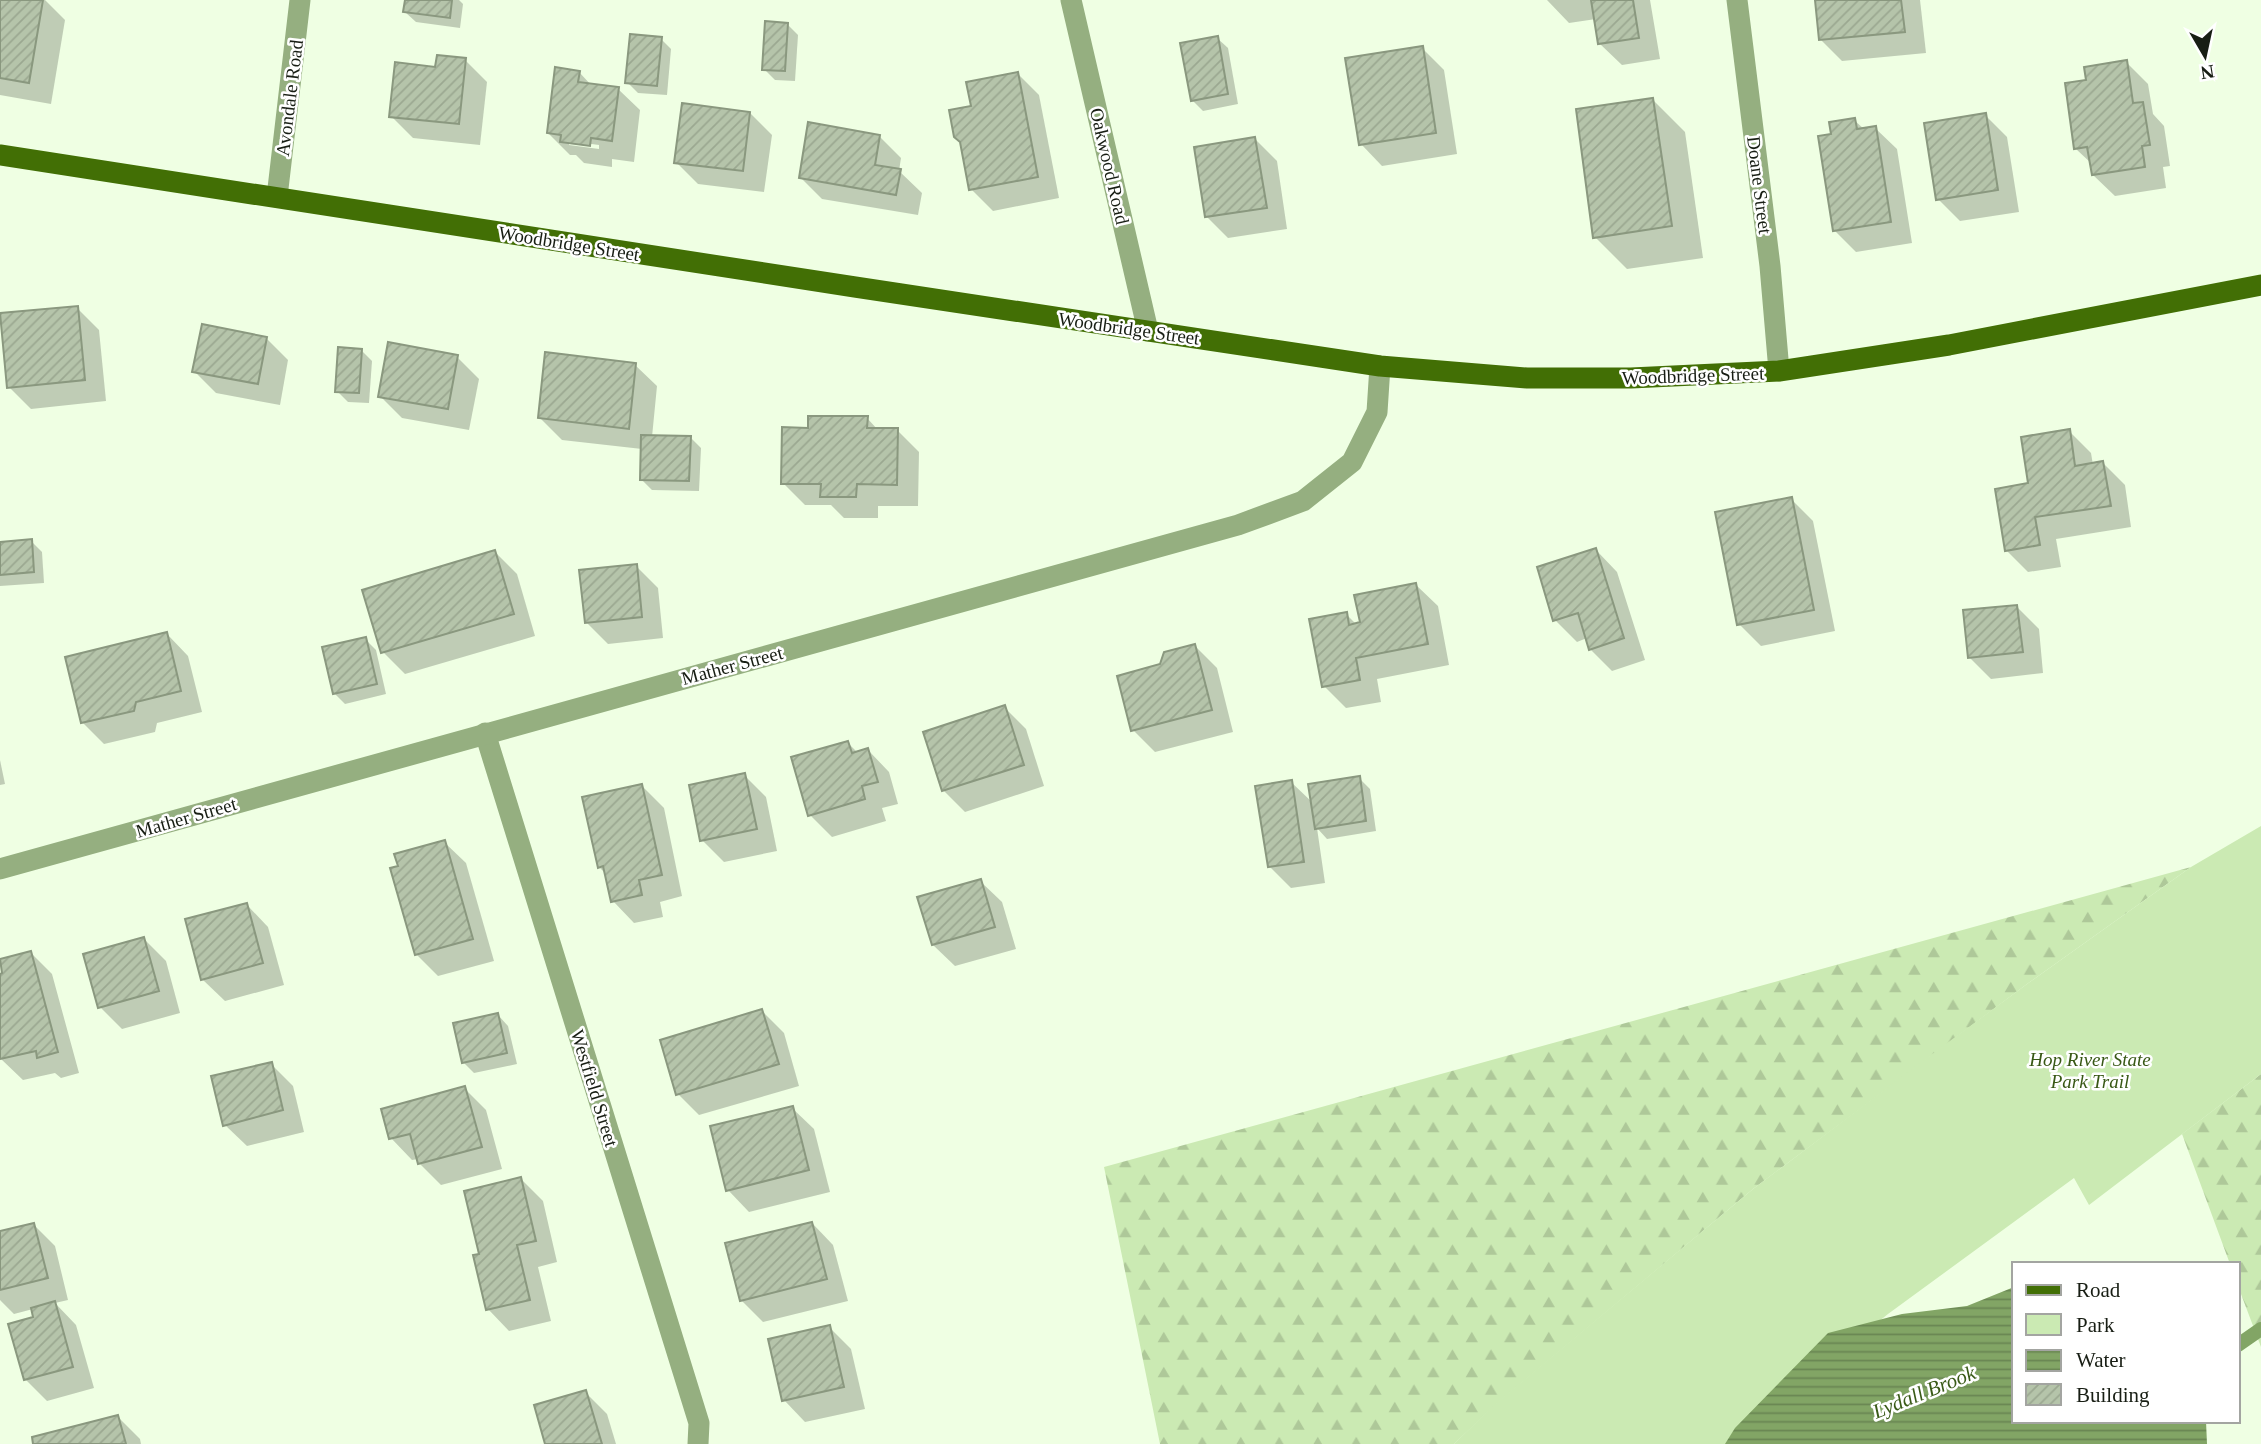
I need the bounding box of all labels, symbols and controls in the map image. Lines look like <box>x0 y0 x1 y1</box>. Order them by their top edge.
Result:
north arrow <box>2170 21 2240 91</box>
street label: Avondale Road <box>272 38 307 158</box>
text: N <box>2199 61 2216 84</box>
street label: Oakwood Road <box>1086 106 1133 227</box>
street label: Doane Street <box>1743 135 1776 236</box>
street label: Woodbridge Street <box>497 222 642 265</box>
street label: Woodbridge Street <box>1057 308 1202 349</box>
street label: Woodbridge Street <box>1621 362 1765 388</box>
street label: Mather Street <box>679 642 786 689</box>
street label: Mather Street <box>133 793 240 842</box>
street label: Westfield Street <box>567 1027 623 1150</box>
park label: Hop River State Park Trail <box>2028 1049 2151 1092</box>
legend <box>2012 1262 2240 1423</box>
text: Road <box>2076 1278 2121 1302</box>
text: Park <box>2076 1313 2115 1337</box>
text: Water <box>2076 1348 2126 1372</box>
water label: Lydall Brook <box>1868 1360 1980 1424</box>
text: Building <box>2076 1383 2150 1407</box>

